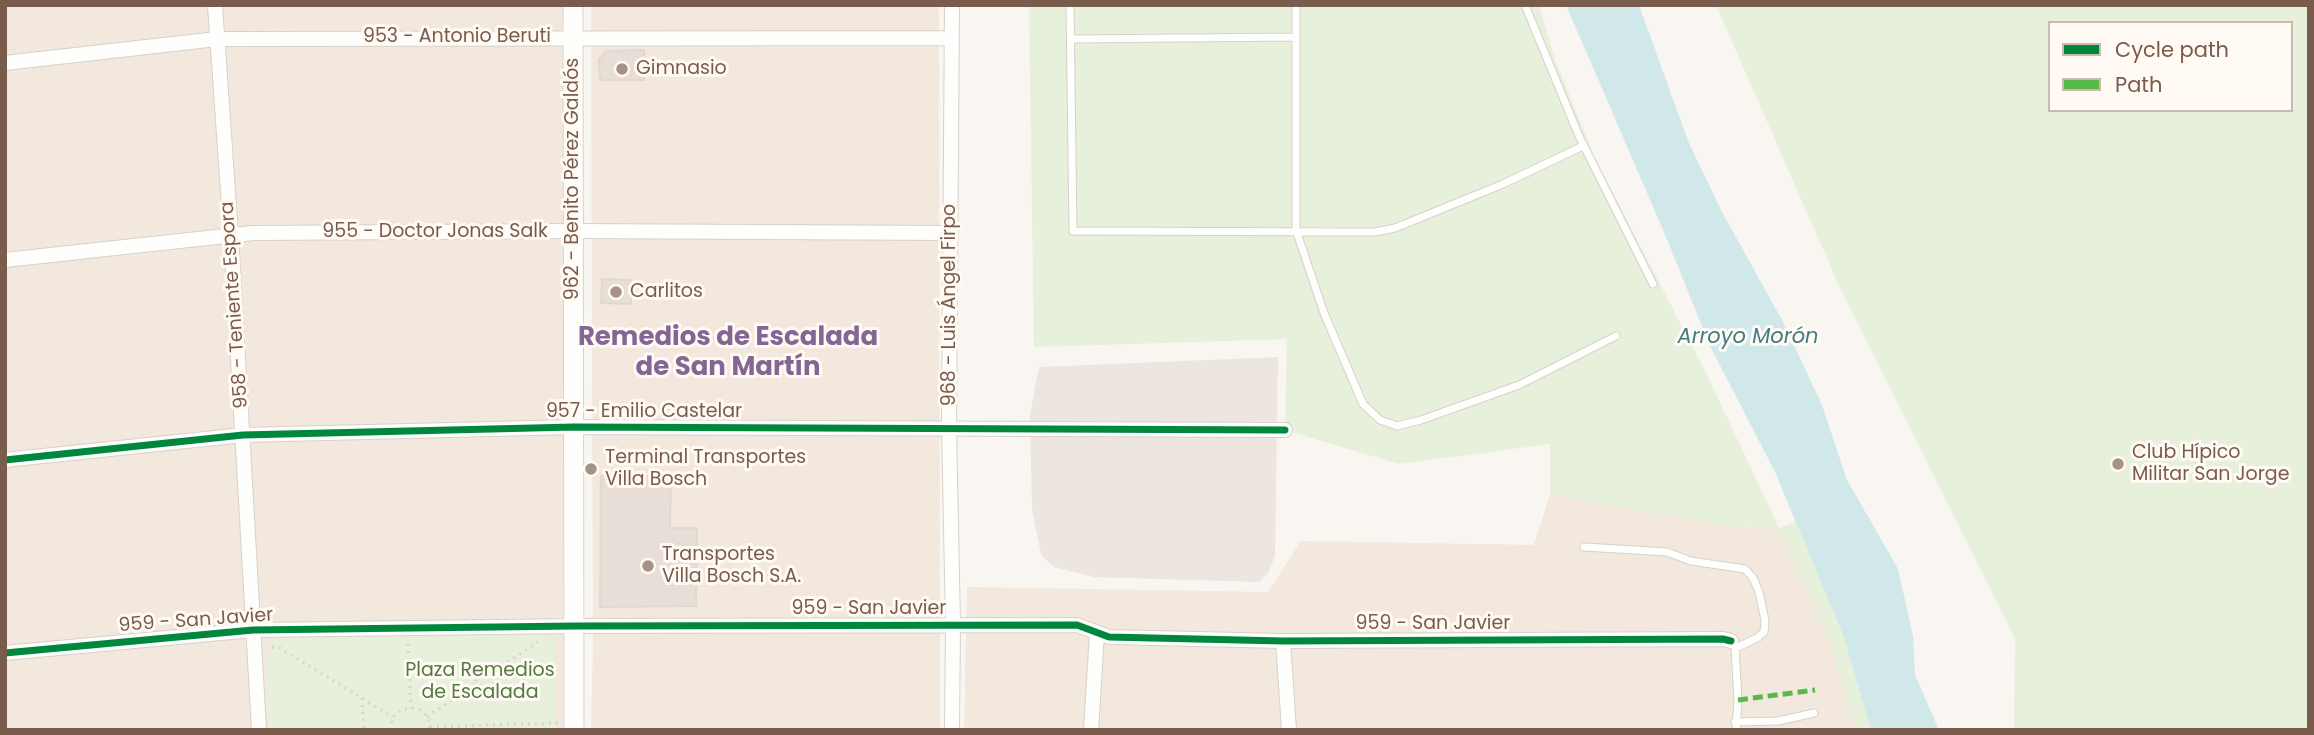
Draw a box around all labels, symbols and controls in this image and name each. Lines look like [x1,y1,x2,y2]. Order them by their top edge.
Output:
legend [2048,21,2293,112]
street label: 953 - Antonio Beruti [363,26,551,48]
text: Cycle path [2115,35,2229,64]
street label: 962 - Benito Pérez Galdós [562,58,584,300]
place label: Gimnasio [636,58,727,80]
marker: Gimnasio [614,61,630,77]
text: Path [2115,70,2162,99]
street label: 958 - Teniente Espora [216,201,254,409]
street label: 968 - Luis Ángel Firpo [939,204,961,406]
street label: 955 - Doctor Jonas Salk [322,221,548,243]
place label: Carlitos [630,281,703,303]
marker: Carlitos [608,284,624,300]
district label: Remedios de Escalada de San Martín [578,322,878,384]
water label: Arroyo Morón [1677,325,1819,351]
street label: 957 - Emilio Castelar [546,401,742,423]
place label: Club Hípico Militar San Jorge [2132,442,2289,486]
place label: Terminal Transportes Villa Bosch [605,447,806,491]
marker: Club Hípico Militar San Jorge [2110,456,2126,472]
marker: Terminal Transportes Villa Bosch [583,461,599,477]
place label: Transportes Villa Bosch S.A. [662,544,801,588]
marker: Transportes Villa Bosch S.A. [640,558,656,574]
street label: 959 - San Javier [792,598,946,620]
street label: 959 - San Javier [118,604,274,638]
street label: 959 - San Javier [1356,613,1510,635]
park label: Plaza Remedios de Escalada [405,660,555,704]

